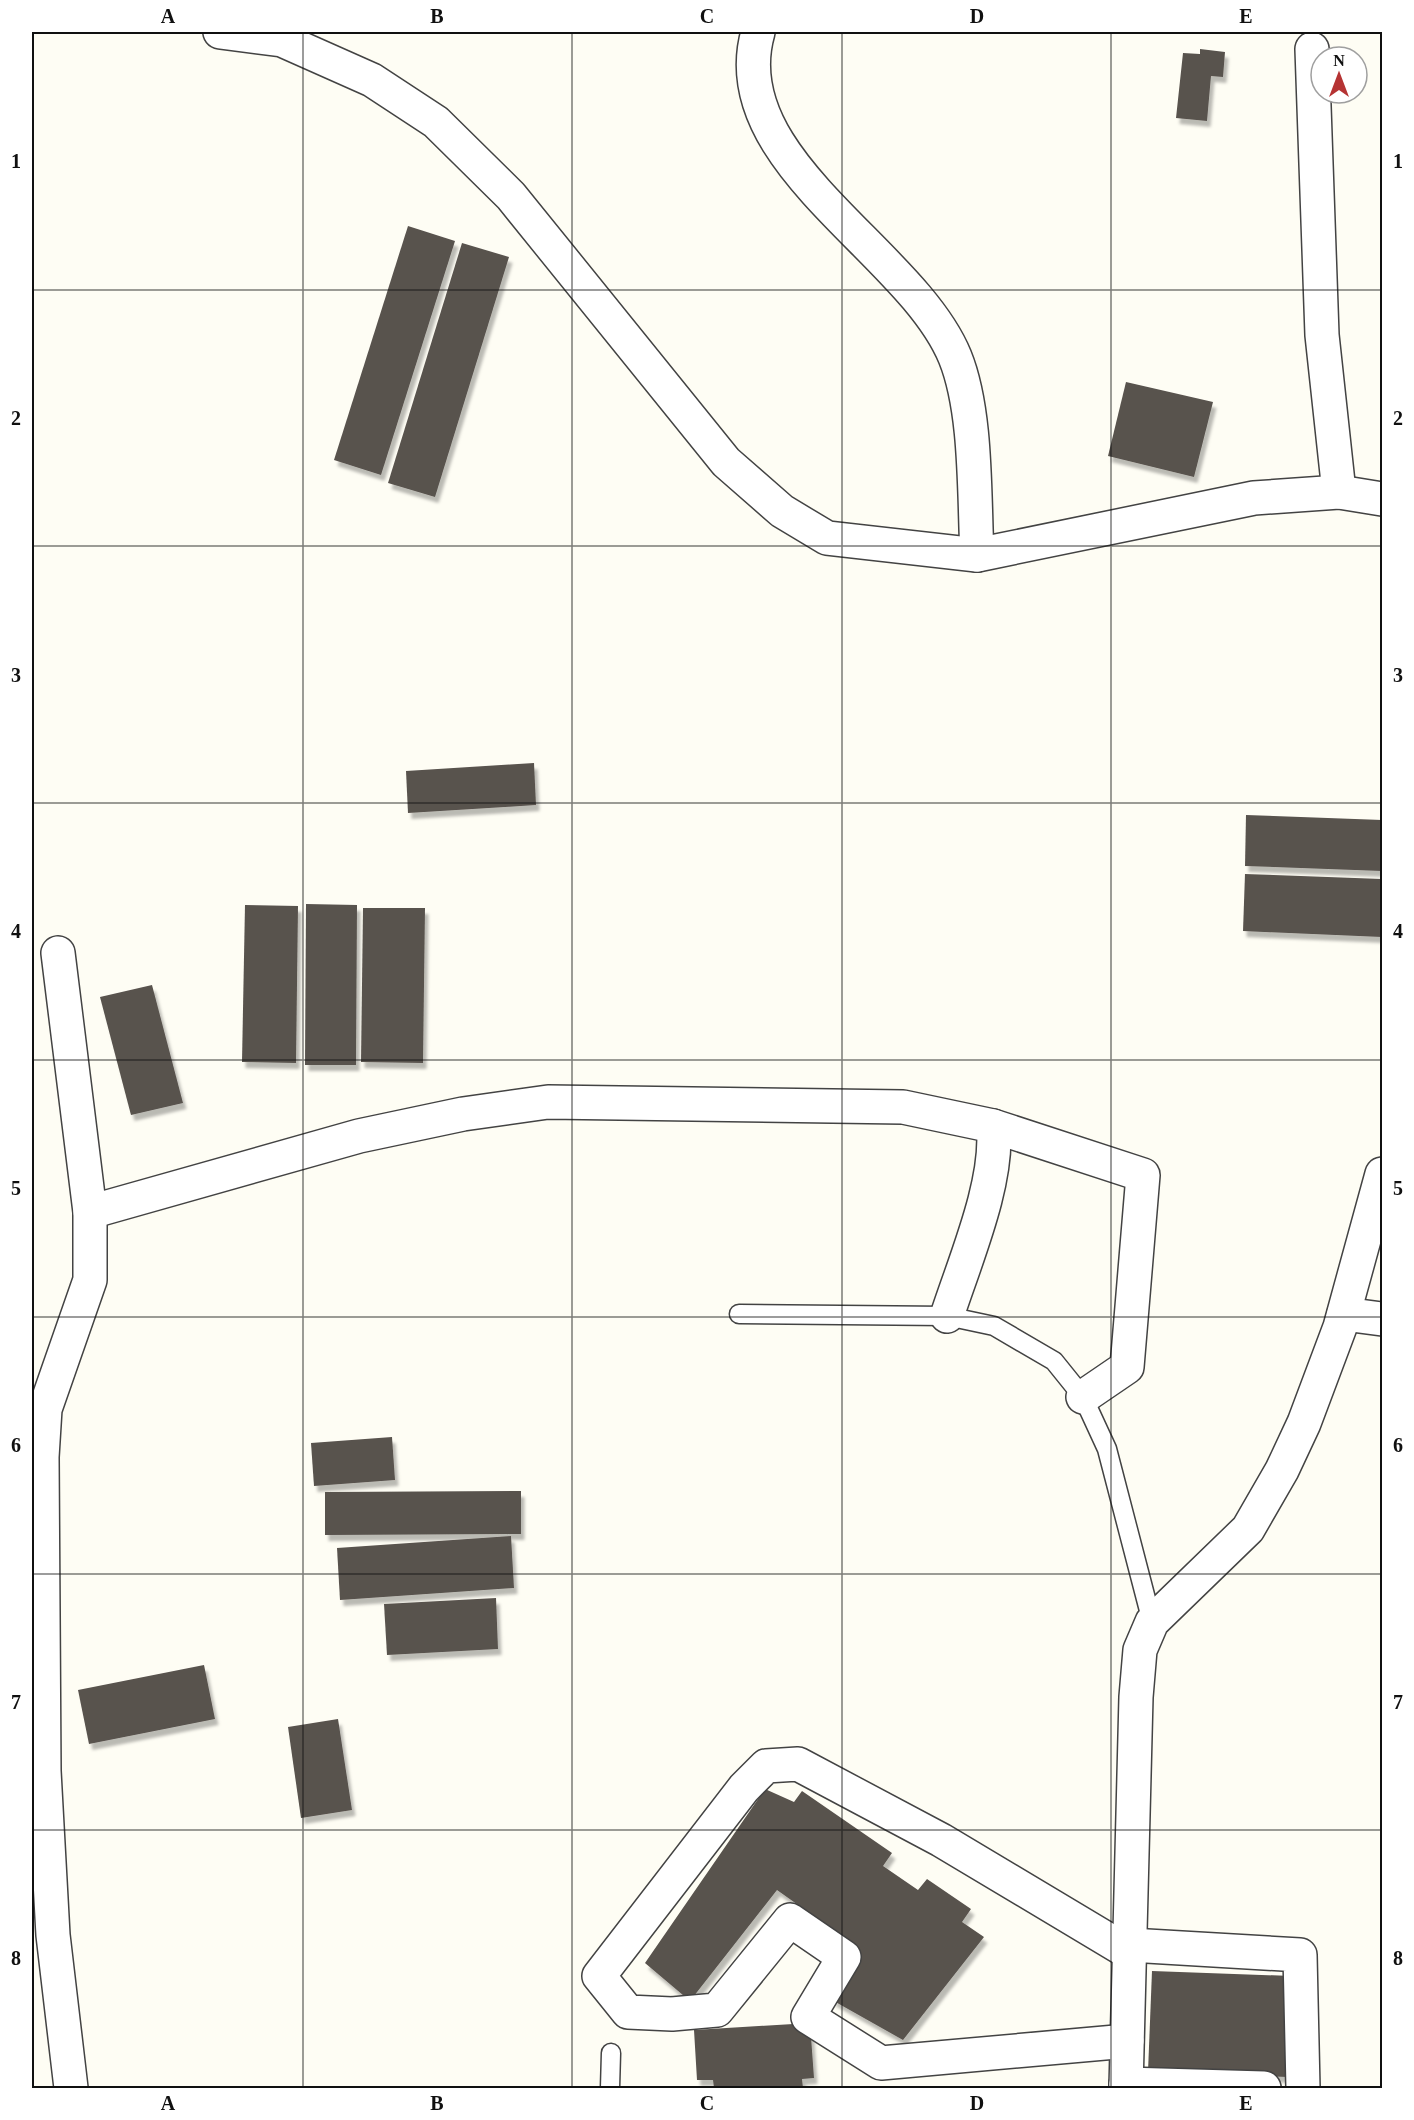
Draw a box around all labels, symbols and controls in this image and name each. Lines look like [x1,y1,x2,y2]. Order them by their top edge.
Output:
text: A [161,5,176,27]
text: B [430,5,444,27]
text: C [700,5,714,27]
text: D [970,5,984,27]
text: E [1239,5,1253,27]
north arrow [1309,45,1369,105]
text: N [1333,52,1345,69]
text: 1 [11,150,21,172]
text: 1 [1393,150,1403,172]
text: 2 [11,407,21,429]
text: 2 [1393,407,1403,429]
text: 3 [11,664,21,686]
text: 3 [1393,664,1403,686]
text: 4 [11,920,21,942]
text: 4 [1393,920,1403,942]
text: 5 [11,1177,21,1199]
text: 5 [1393,1177,1403,1199]
text: 6 [11,1434,21,1456]
text: 6 [1393,1434,1403,1456]
text: 7 [11,1691,21,1713]
text: 7 [1393,1691,1403,1713]
text: 8 [11,1947,21,1969]
text: 8 [1393,1947,1403,1969]
text: A [161,2092,176,2114]
text: B [430,2092,444,2114]
text: C [700,2092,714,2114]
text: D [970,2092,984,2114]
text: E [1239,2092,1253,2114]

